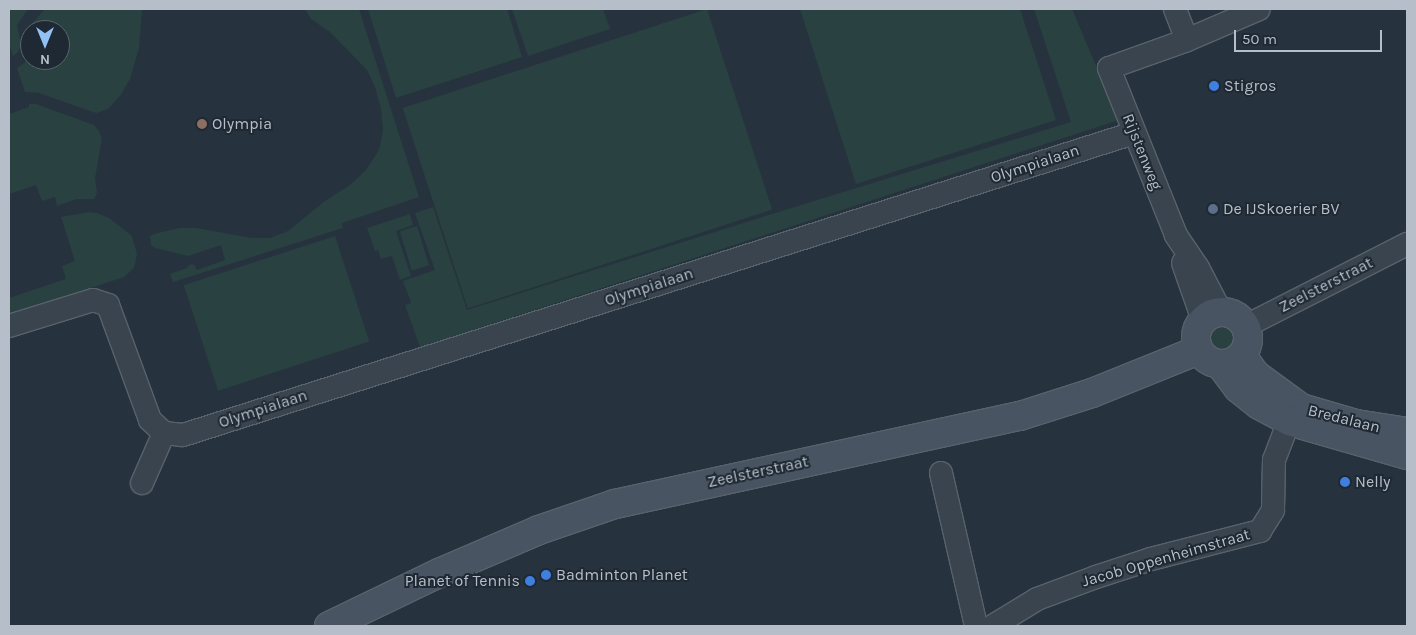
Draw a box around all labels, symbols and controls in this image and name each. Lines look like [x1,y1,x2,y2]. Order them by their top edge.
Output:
north arrow [20,20,70,70]
scale bar [1236,20,1384,52]
text: 50 m [1242,30,1277,48]
text: N [40,51,50,68]
place label: Stigros [1224,76,1276,96]
marker: Stigros [1208,80,1220,92]
street label: Rijstenweg [1118,111,1166,193]
place label: Olympia [212,114,272,134]
marker: Olympia [196,118,208,130]
street label: Olympialaan [988,141,1082,187]
place label: De IJSkoerier BV [1223,199,1339,219]
marker: De IJSkoerier BV [1207,203,1219,215]
street label: Zeelsterstraat [1276,253,1376,317]
street label: Olympialaan [602,264,696,310]
street label: Olympialaan [216,386,310,432]
street label: Bredalaan [1306,401,1382,437]
street label: Zeelsterstraat [706,452,810,492]
place label: Nelly [1355,472,1391,492]
marker: Nelly [1339,476,1351,488]
street label: Jacob Oppenheimstraat [1080,525,1252,591]
place label: Badminton Planet [556,565,688,585]
marker: Badminton Planet [540,569,552,581]
place label: Planet of Tennis [405,571,520,591]
marker: Planet of Tennis [524,575,536,587]

